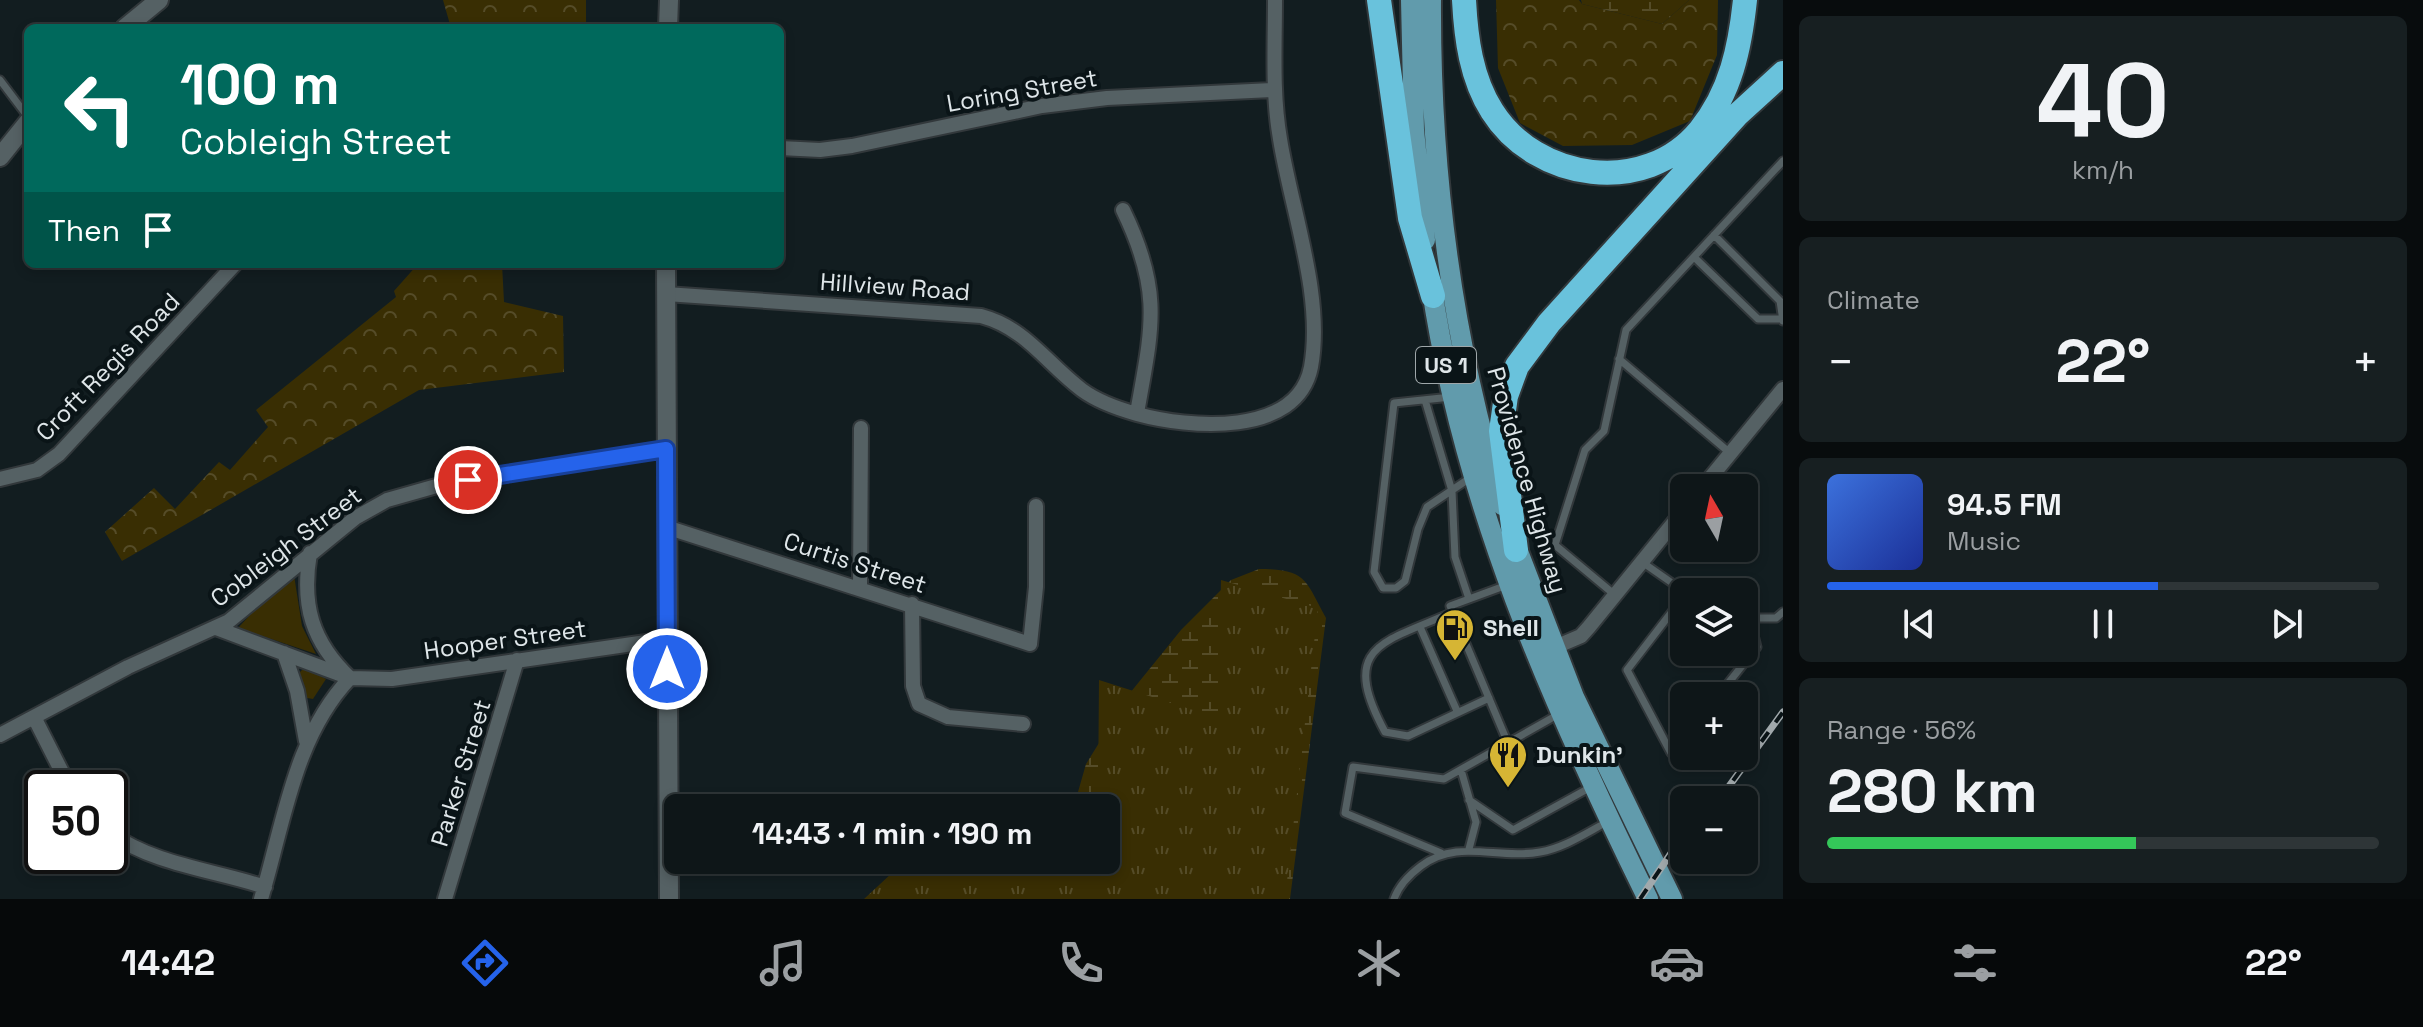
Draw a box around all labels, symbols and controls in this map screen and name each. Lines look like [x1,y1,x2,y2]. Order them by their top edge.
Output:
text: 40 [2036,35,2170,167]
text: 100 m [180,49,340,120]
icon: left [48,56,152,160]
street label: Loring Street [944,62,1100,119]
text: Cobleigh Street [180,119,452,165]
text: km/h [2072,153,2134,187]
icon: arrive [136,208,180,252]
text: Then [48,211,120,250]
street label: Hillview Road [819,266,971,307]
text: Climate [1827,283,1920,317]
street label: Croft Regis Road [29,286,186,447]
text: 22° [2056,323,2150,400]
text: − [1827,334,1854,390]
text: + [2352,334,2379,390]
road number: US 1 [1416,347,1476,383]
street label: Providence Highway [1480,363,1575,597]
pin [434,446,502,514]
icon: arrive [446,458,490,502]
north arrow [1670,474,1758,562]
map controls [1670,474,1758,874]
street label: Cobleigh Street [204,480,367,614]
text: 94.5 FM [1947,485,2062,524]
text: Music [1947,524,2021,558]
street label: Curtis Street [780,525,930,600]
button: layers [1670,578,1758,666]
icon: previous [1897,602,1941,646]
icon: pause [2081,602,2125,646]
icon: next [2265,602,2309,646]
fuel station icon: Shell [1434,607,1476,662]
place label: Shell [1483,612,1539,643]
street label: Hooper Street [422,613,588,666]
position arrow [625,627,709,711]
button: + [1670,682,1758,770]
street label: Parker Street [423,696,498,850]
text: Range · 56% [1827,713,1976,747]
restaurant icon: Dunkin' [1487,734,1529,789]
place label: Dunkin' [1536,739,1623,770]
text: 280 km [1827,753,2038,830]
speed limit sign: 50 [24,770,128,874]
button: − [1670,786,1758,874]
text: 14:43 · 1 min · 190 m [752,814,1032,853]
icon: directions [457,935,513,991]
icon: music [755,935,811,991]
icon: phone [1053,935,1109,991]
icon: climate [1351,935,1407,991]
icon: car [1649,935,1705,991]
icon: filters [1947,935,2003,991]
text: 14:42 [121,940,215,986]
text: 22° [2245,940,2302,986]

